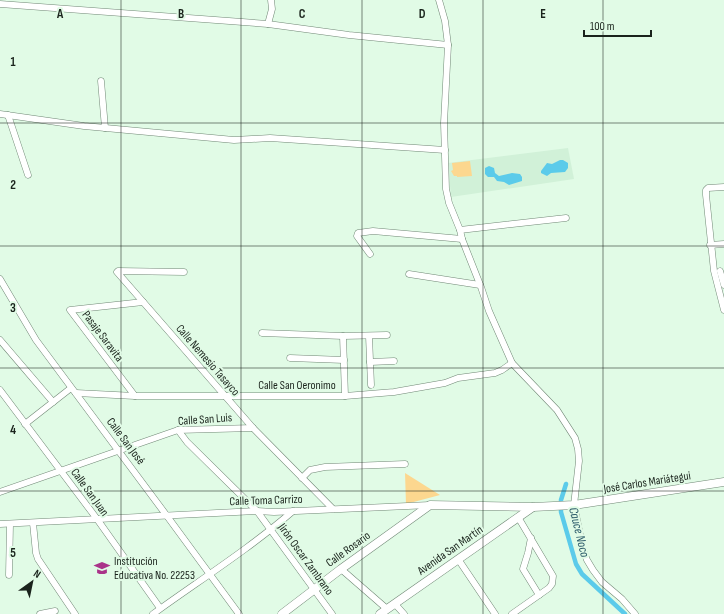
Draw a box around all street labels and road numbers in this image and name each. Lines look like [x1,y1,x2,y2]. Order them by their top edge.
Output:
street label: Pasaje Saravita [79,308,127,365]
street label: Calle Nemesio Tasayco [172,321,243,399]
street label: Calle San Oeronimo [258,378,336,393]
street label: Calle San Luis [177,410,233,429]
street label: Calle San José [103,415,148,468]
street label: Calle San Juan [67,465,112,519]
street label: José Carlos Mariátegui [601,468,692,497]
street label: Calle Toma Carrizo [229,492,303,509]
street label: Jirón Oscar Zambrano [274,520,337,598]
street label: Avenida San Martín [414,522,486,579]
street label: Calle Rosario [323,528,373,571]

